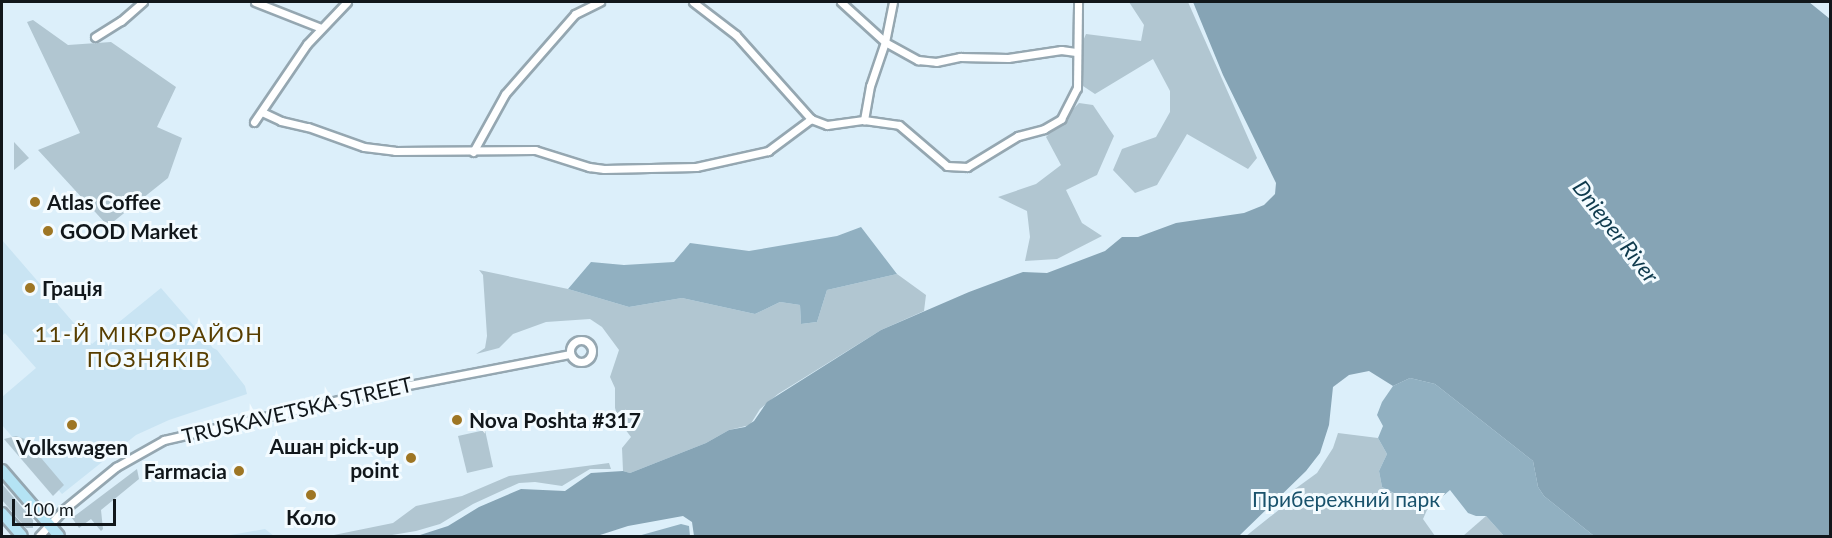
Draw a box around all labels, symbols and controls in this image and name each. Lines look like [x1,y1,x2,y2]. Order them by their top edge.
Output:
water label: Dnieper River [1568,174,1664,288]
place label: Atlas Coffee [47,189,161,215]
marker: Atlas Coffee [28,195,42,209]
place label: GOOD Market [60,218,198,244]
marker: GOOD Market [41,224,55,238]
place label: Грація [42,275,103,301]
marker: Грація [23,281,37,295]
district label: 11-Й МІКРОРАЙОН ПОЗНЯКІВ [35,320,263,372]
street label: TRUSKAVETSKA STREET [179,371,415,449]
place label: Nova Poshta #317 [469,407,641,433]
marker: Nova Poshta #317 [450,413,464,427]
marker: Volkswagen [65,418,79,432]
place label: Ашан pick-up point [270,433,399,483]
place label: Volkswagen [16,434,128,460]
marker: Ашан pick-up point [404,451,418,465]
place label: Farmacia [144,458,227,484]
marker: Farmacia [232,464,246,478]
park label: Прибережний парк [1252,486,1440,512]
scale bar [15,487,118,525]
marker: Коло [304,488,318,502]
text: 100 m [23,498,74,520]
place label: Коло [286,504,336,530]

